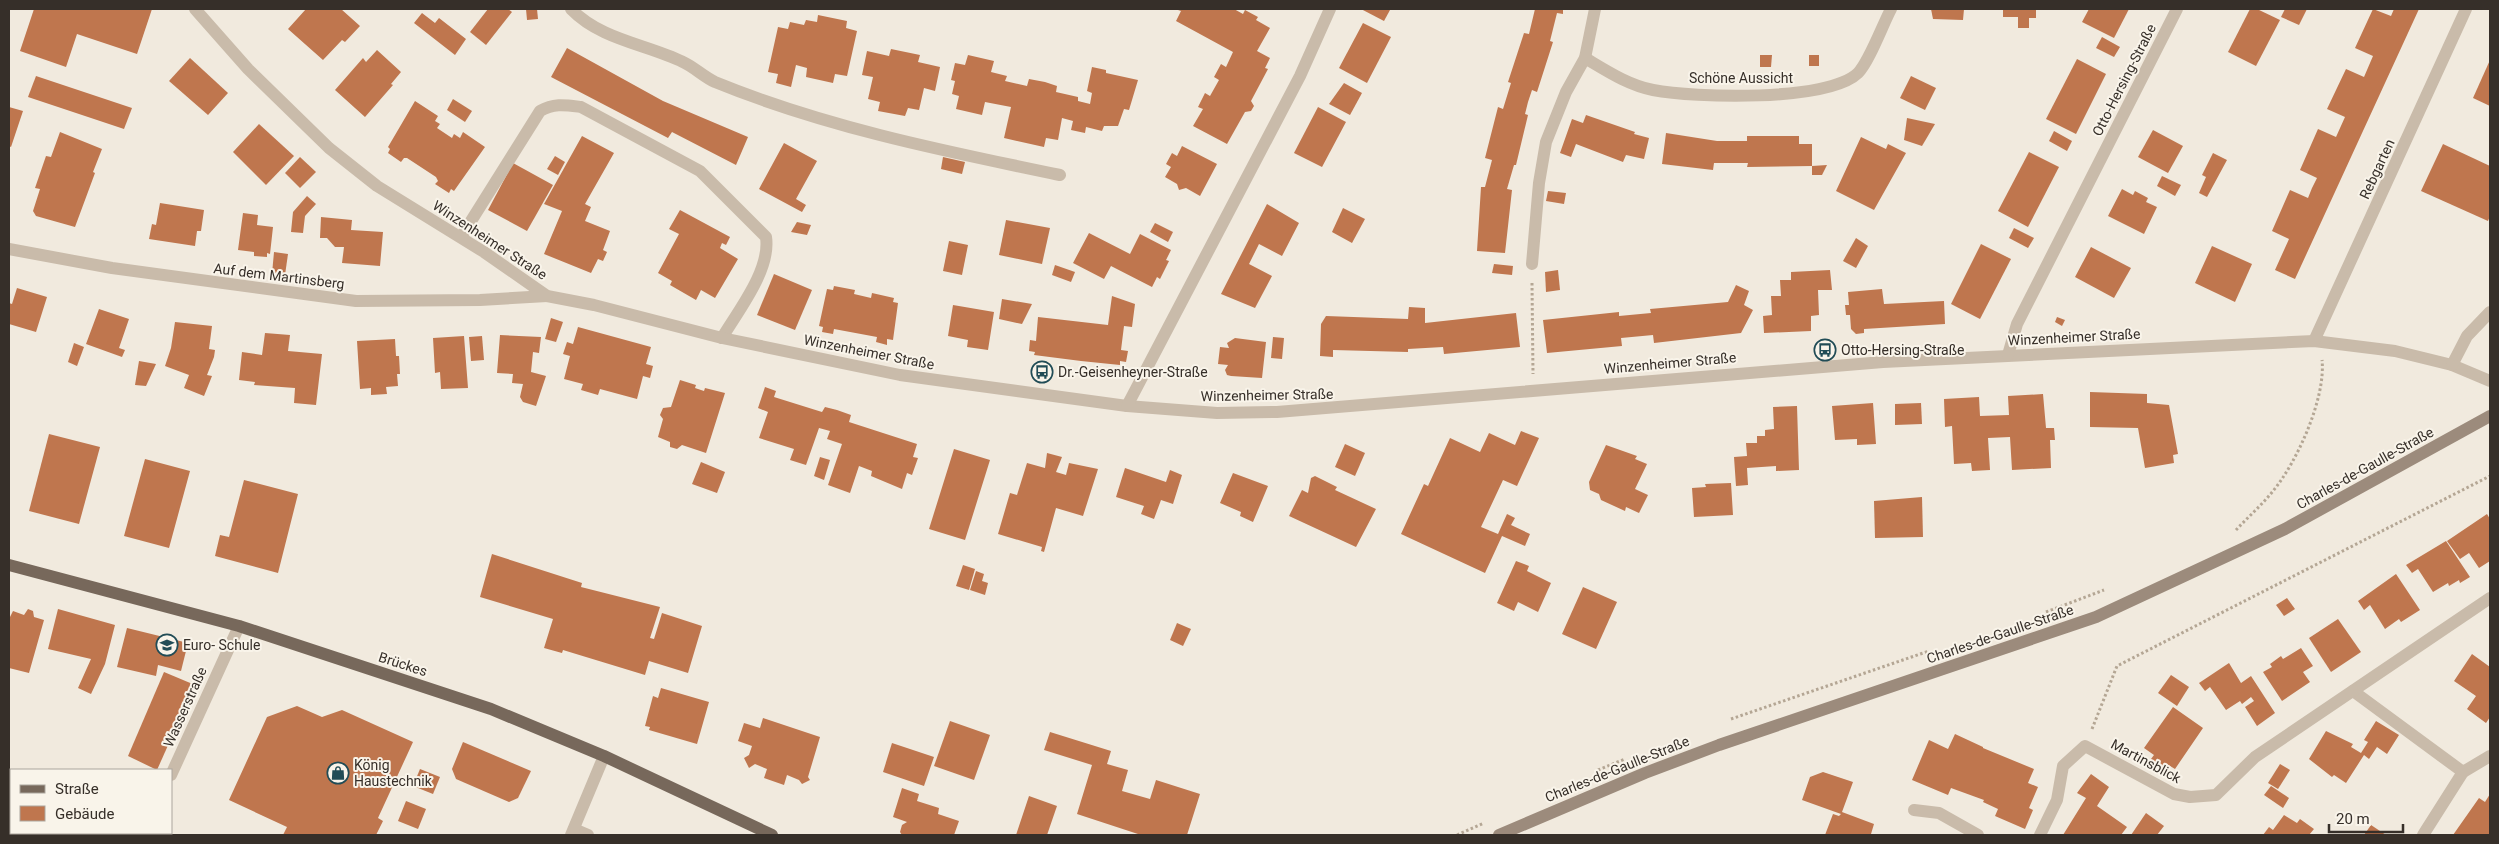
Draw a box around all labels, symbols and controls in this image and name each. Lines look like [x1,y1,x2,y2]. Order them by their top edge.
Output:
street label: Otto-Hersing-Straße [2089,21,2159,139]
street label: Schöne Aussicht [1689,70,1794,86]
street label: Rebgarten [2356,137,2398,201]
street label: Winzenheimer Straße [430,197,550,283]
street label: Auf dem Martinsberg [213,260,345,292]
street label: Winzenheimer Straße [2007,326,2141,348]
street label: Winzenheimer Straße [802,331,936,373]
bus stop icon: Otto-Hersing-Straße [1813,338,1837,362]
place label: Otto-Hersing-Straße [1841,342,1964,358]
street label: Winzenheimer Straße [1603,349,1737,377]
bus stop icon: Dr.-Geisenheyner-Straße [1030,360,1054,384]
place label: Dr.-Geisenheyner-Straße [1058,364,1208,380]
street label: Winzenheimer Straße [1201,386,1333,404]
street label: Charles-de-Gaulle-Straße [2294,424,2436,512]
street label: Charles-de-Gaulle-Straße [1925,601,2075,667]
school or university icon: Euro- Schule [155,633,179,657]
place label: Euro- Schule [183,637,260,653]
street label: Brückes [377,649,429,679]
street label: Wasserstraße [160,664,210,750]
street label: Charles-de-Gaulle-Straße [1543,733,1691,805]
street label: Martinsblick [2108,736,2185,787]
place label: König Haustechnik [354,757,433,789]
shop icon: König Haustechnik [326,761,350,785]
legend [10,769,172,834]
text: Straße [55,780,99,798]
scale bar [2329,802,2403,834]
text: Gebäude [55,805,114,823]
text: 20 m [2336,810,2370,828]

